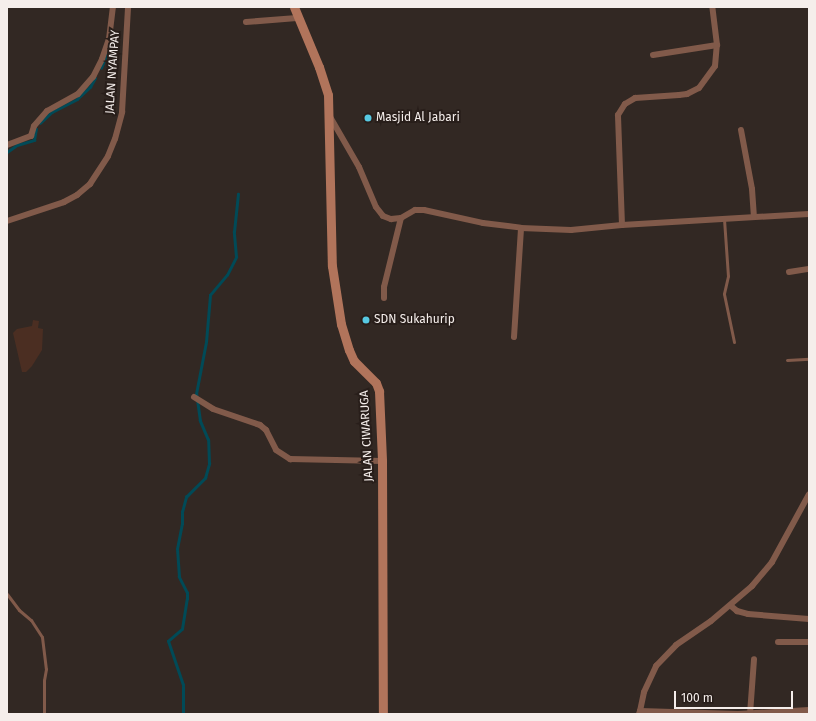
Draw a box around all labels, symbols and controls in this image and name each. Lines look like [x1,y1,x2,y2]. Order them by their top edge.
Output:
street label: JALAN NYAMPAY [103,29,123,115]
place label: Masjid Al Jabari [376,111,460,125]
marker: Masjid Al Jabari [363,113,373,123]
place label: SDN Sukahurip [374,313,455,327]
marker: SDN Sukahurip [361,315,371,325]
street label: JALAN CIWARUGA [357,390,377,482]
scale bar [676,683,795,709]
text: 100 m [681,691,713,705]

